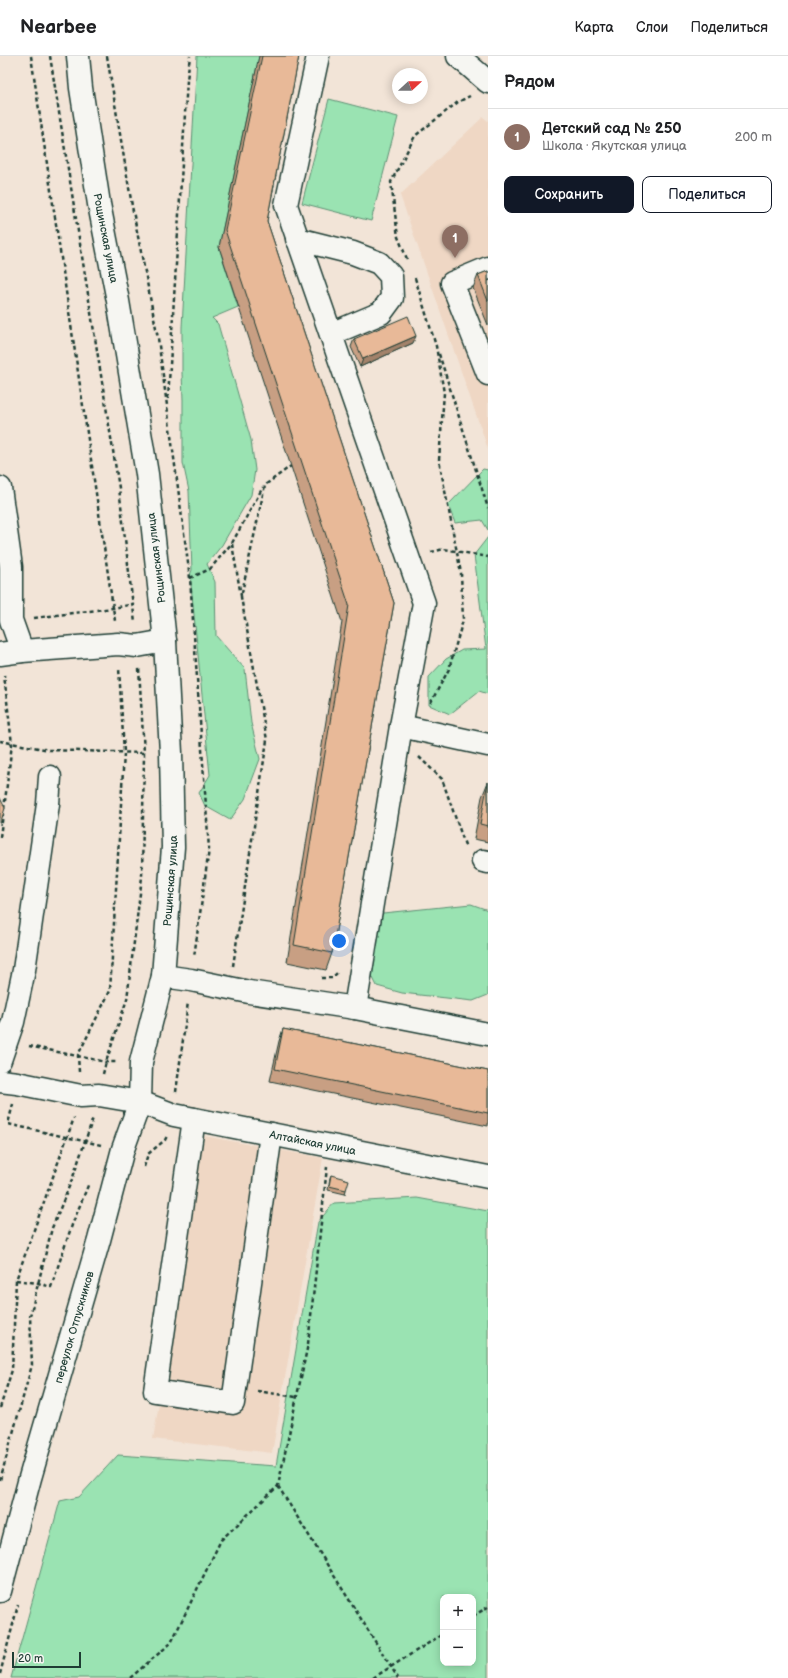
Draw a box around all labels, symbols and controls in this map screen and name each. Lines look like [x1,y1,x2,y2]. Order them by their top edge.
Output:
text: Nearbee [20,16,97,39]
text: Карта [574,19,614,36]
text: Слои [636,19,668,36]
text: Поделиться [690,19,768,36]
north arrow [392,68,428,104]
text: Рядом [504,72,555,92]
text: Детский сад № 250 [542,119,682,138]
text: 1 [514,129,520,145]
text: 200 m [735,129,772,145]
text: Школа · Якутская улица [542,138,687,154]
button: Сохранить [504,176,634,213]
button: Поделиться [642,176,772,213]
street label: Рощинская улица [90,192,121,285]
pin: 1 [442,225,468,258]
street label: Рощинская улица [144,511,169,604]
street label: Рощинская улица [161,835,180,927]
your location [329,931,349,951]
street label: Алтайская улица [267,1128,358,1158]
street label: переулок Отпускников [52,1269,97,1385]
map controls [440,1594,476,1666]
button: + [440,1594,476,1630]
button: − [440,1630,476,1666]
scale bar [12,1650,81,1669]
text: 20 m [18,1652,43,1665]

